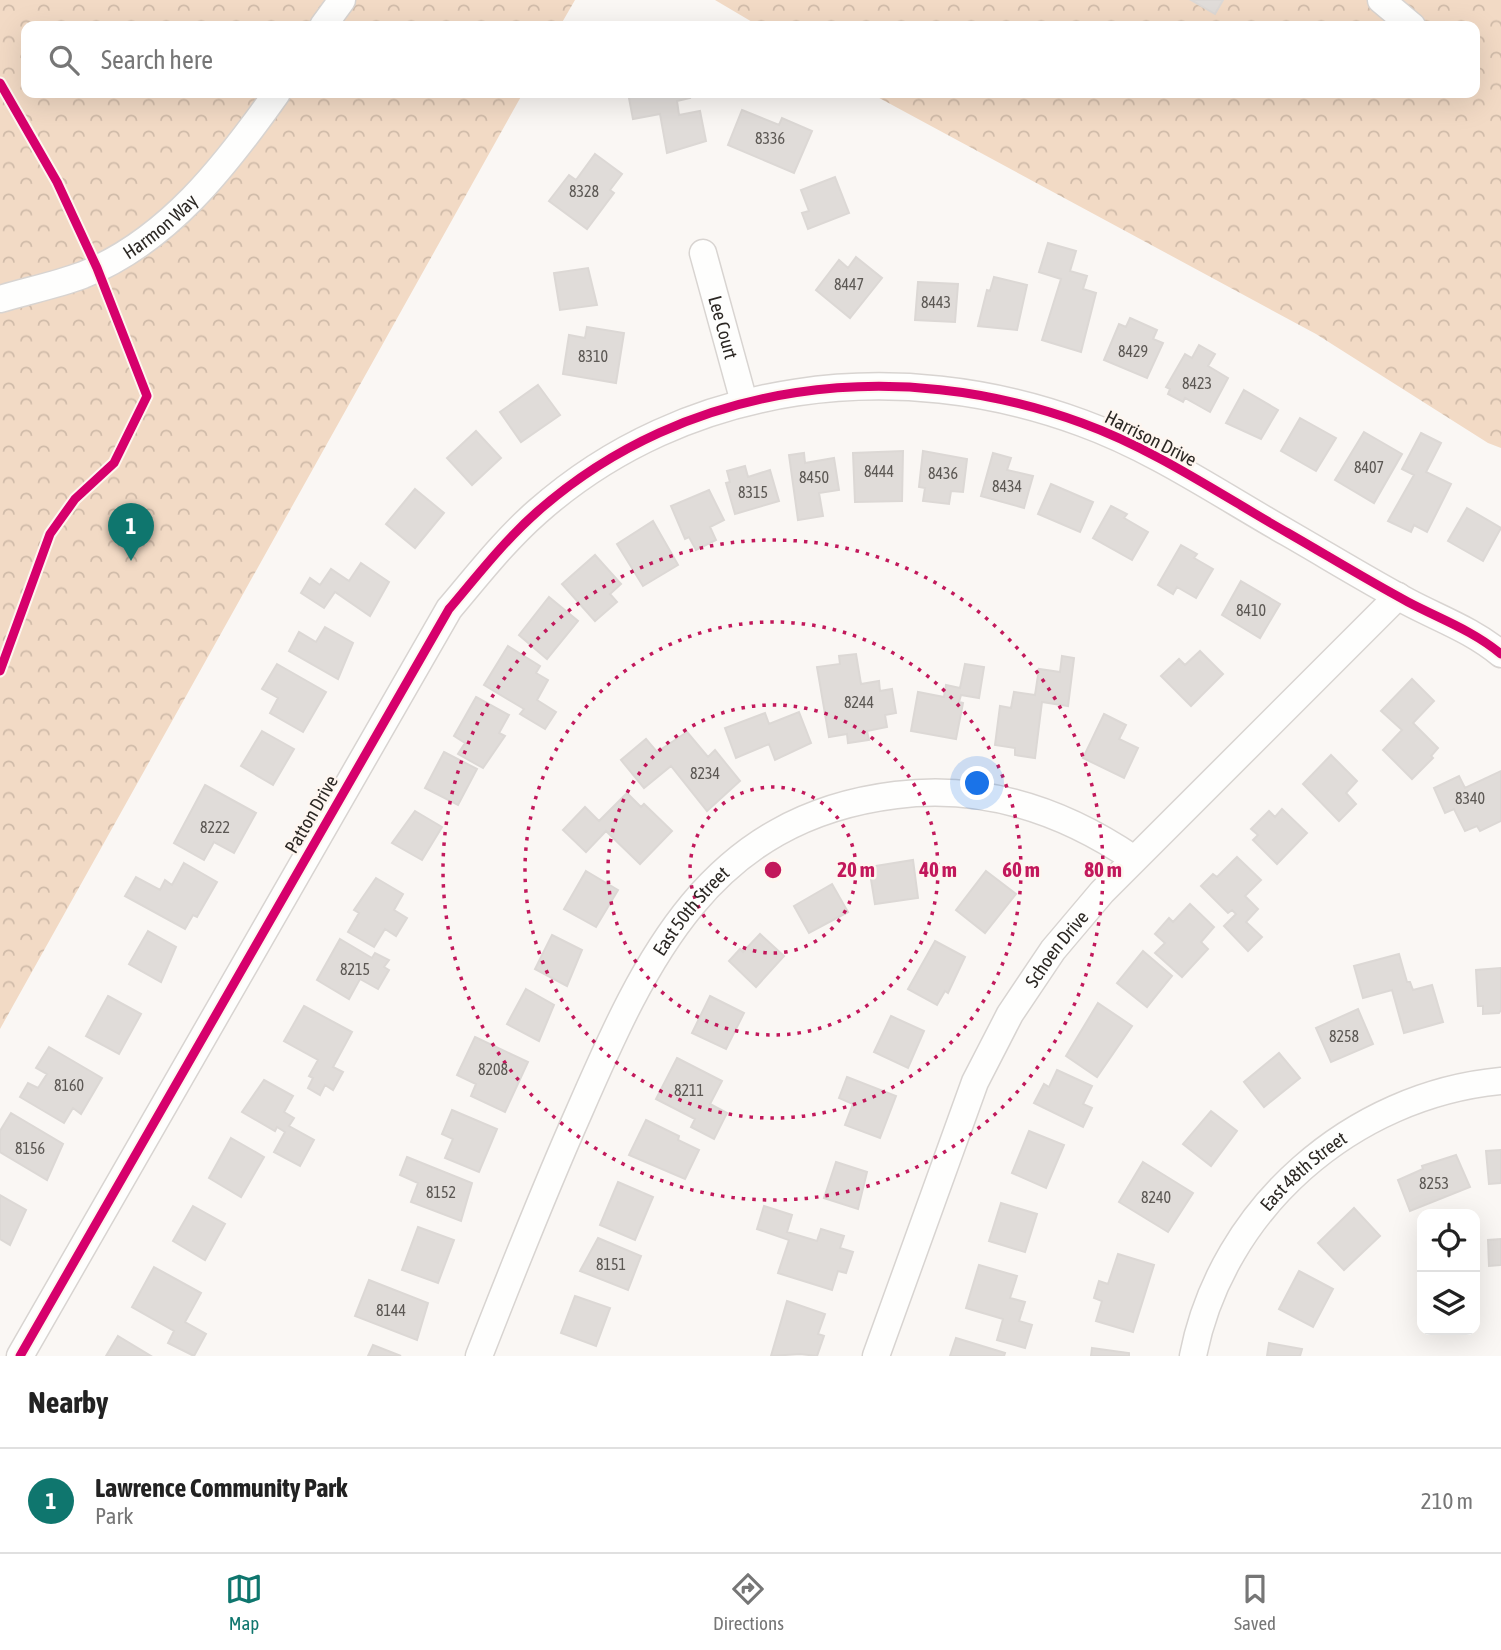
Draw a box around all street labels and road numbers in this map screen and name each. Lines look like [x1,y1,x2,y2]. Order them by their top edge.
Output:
street label: Harmon Way [119,189,202,263]
street label: Lee Court [704,293,743,361]
street label: Harrison Drive [1102,406,1200,470]
street label: Patton Drive [280,771,342,857]
street label: East 50th Street [648,861,733,959]
street label: Schoen Drive [1020,906,1093,991]
street label: East 48th Street [1255,1127,1351,1215]

